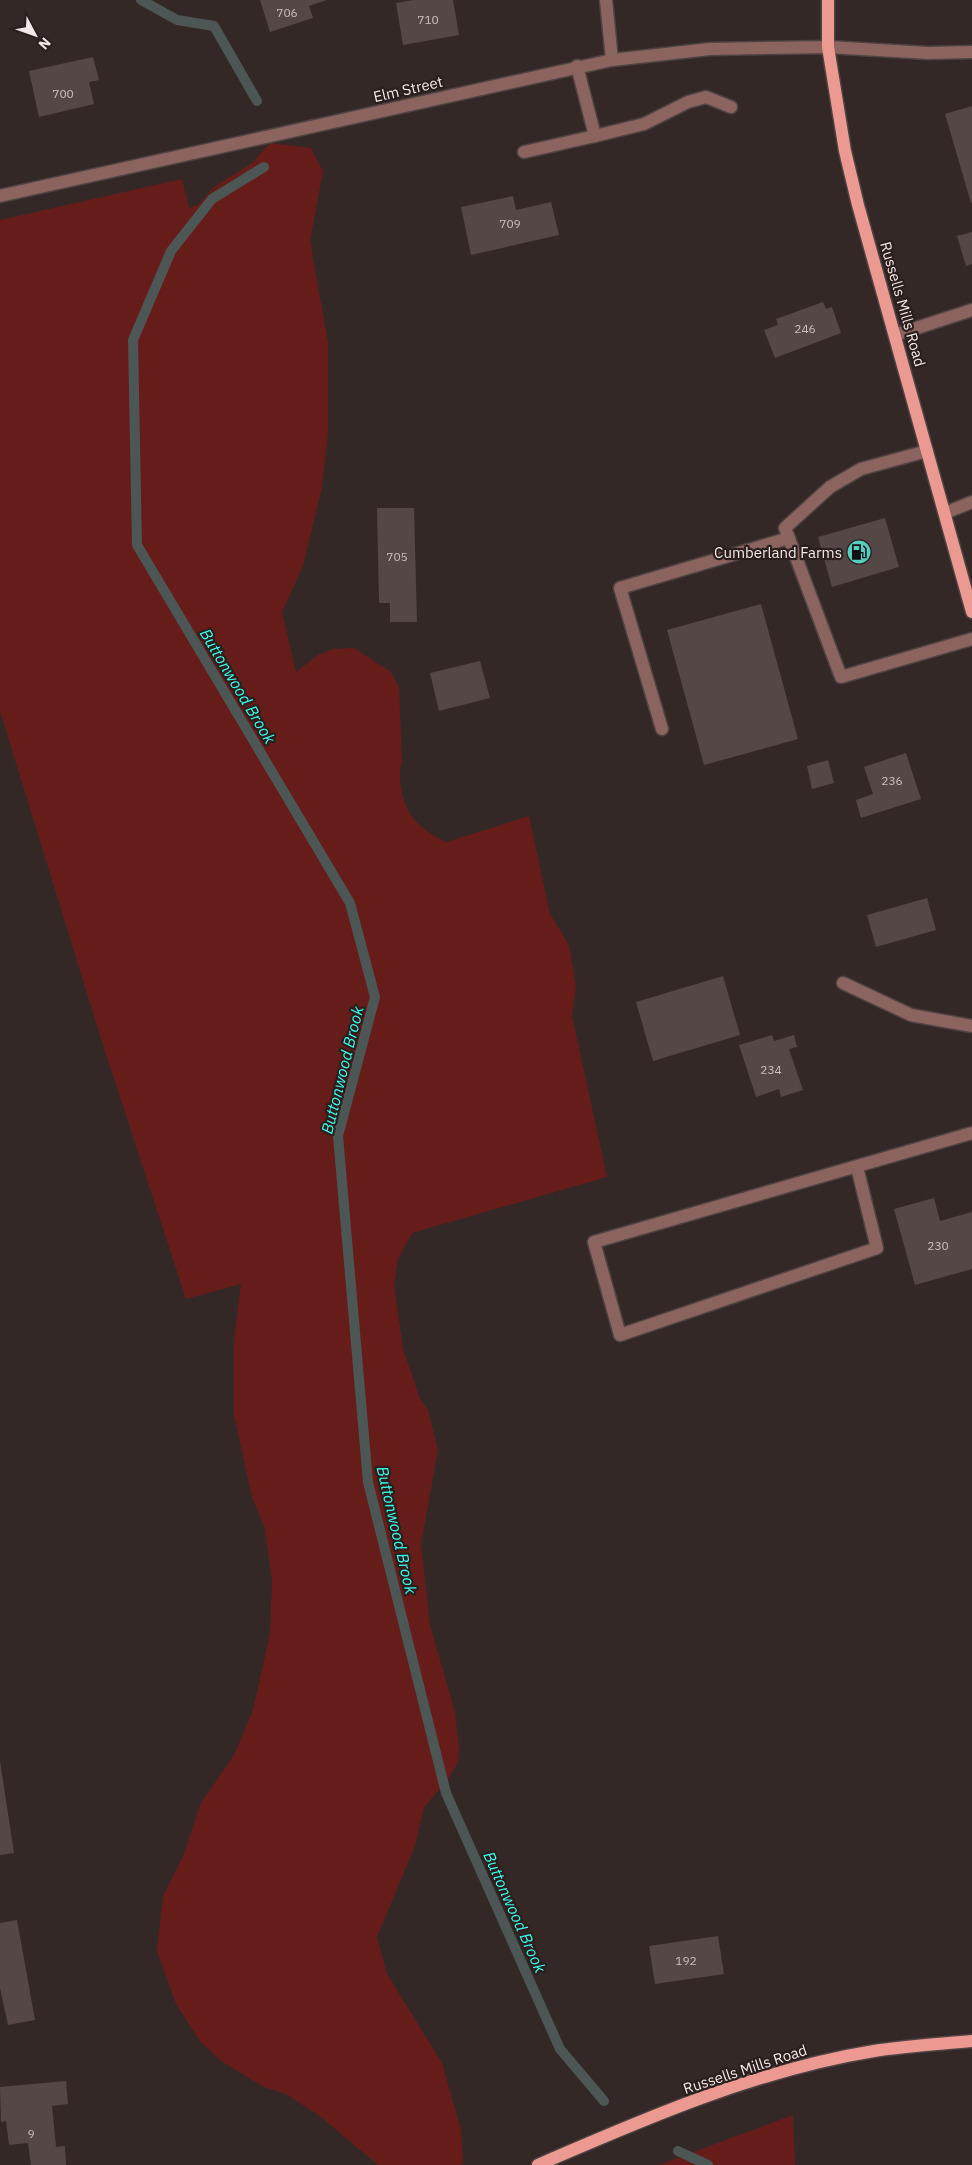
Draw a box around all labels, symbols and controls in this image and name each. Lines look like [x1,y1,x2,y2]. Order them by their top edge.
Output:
house number: 706 [276,5,298,20]
north arrow [10,10,60,60]
house number: 710 [417,12,439,27]
text: N [35,34,55,53]
street label: Elm Street [371,72,445,106]
house number: 700 [52,86,74,101]
house number: 709 [499,216,521,231]
street label: Russells Mills Road [876,239,930,369]
house number: 246 [794,321,816,336]
fuel station icon: Cumberland Farms [846,539,872,565]
place label: Cumberland Farms [714,543,842,562]
house number: 705 [386,549,408,564]
water label: Buttonwood Brook [196,625,281,748]
house number: 236 [881,773,903,788]
water label: Buttonwood Brook [316,1003,368,1136]
house number: 234 [760,1062,782,1077]
house number: 230 [927,1238,949,1253]
water label: Buttonwood Brook [373,1464,422,1597]
water label: Buttonwood Brook [479,1848,551,1976]
house number: 192 [675,1953,697,1968]
street label: Russells Mills Road [681,2040,809,2098]
house number: 9 [27,2126,35,2141]

